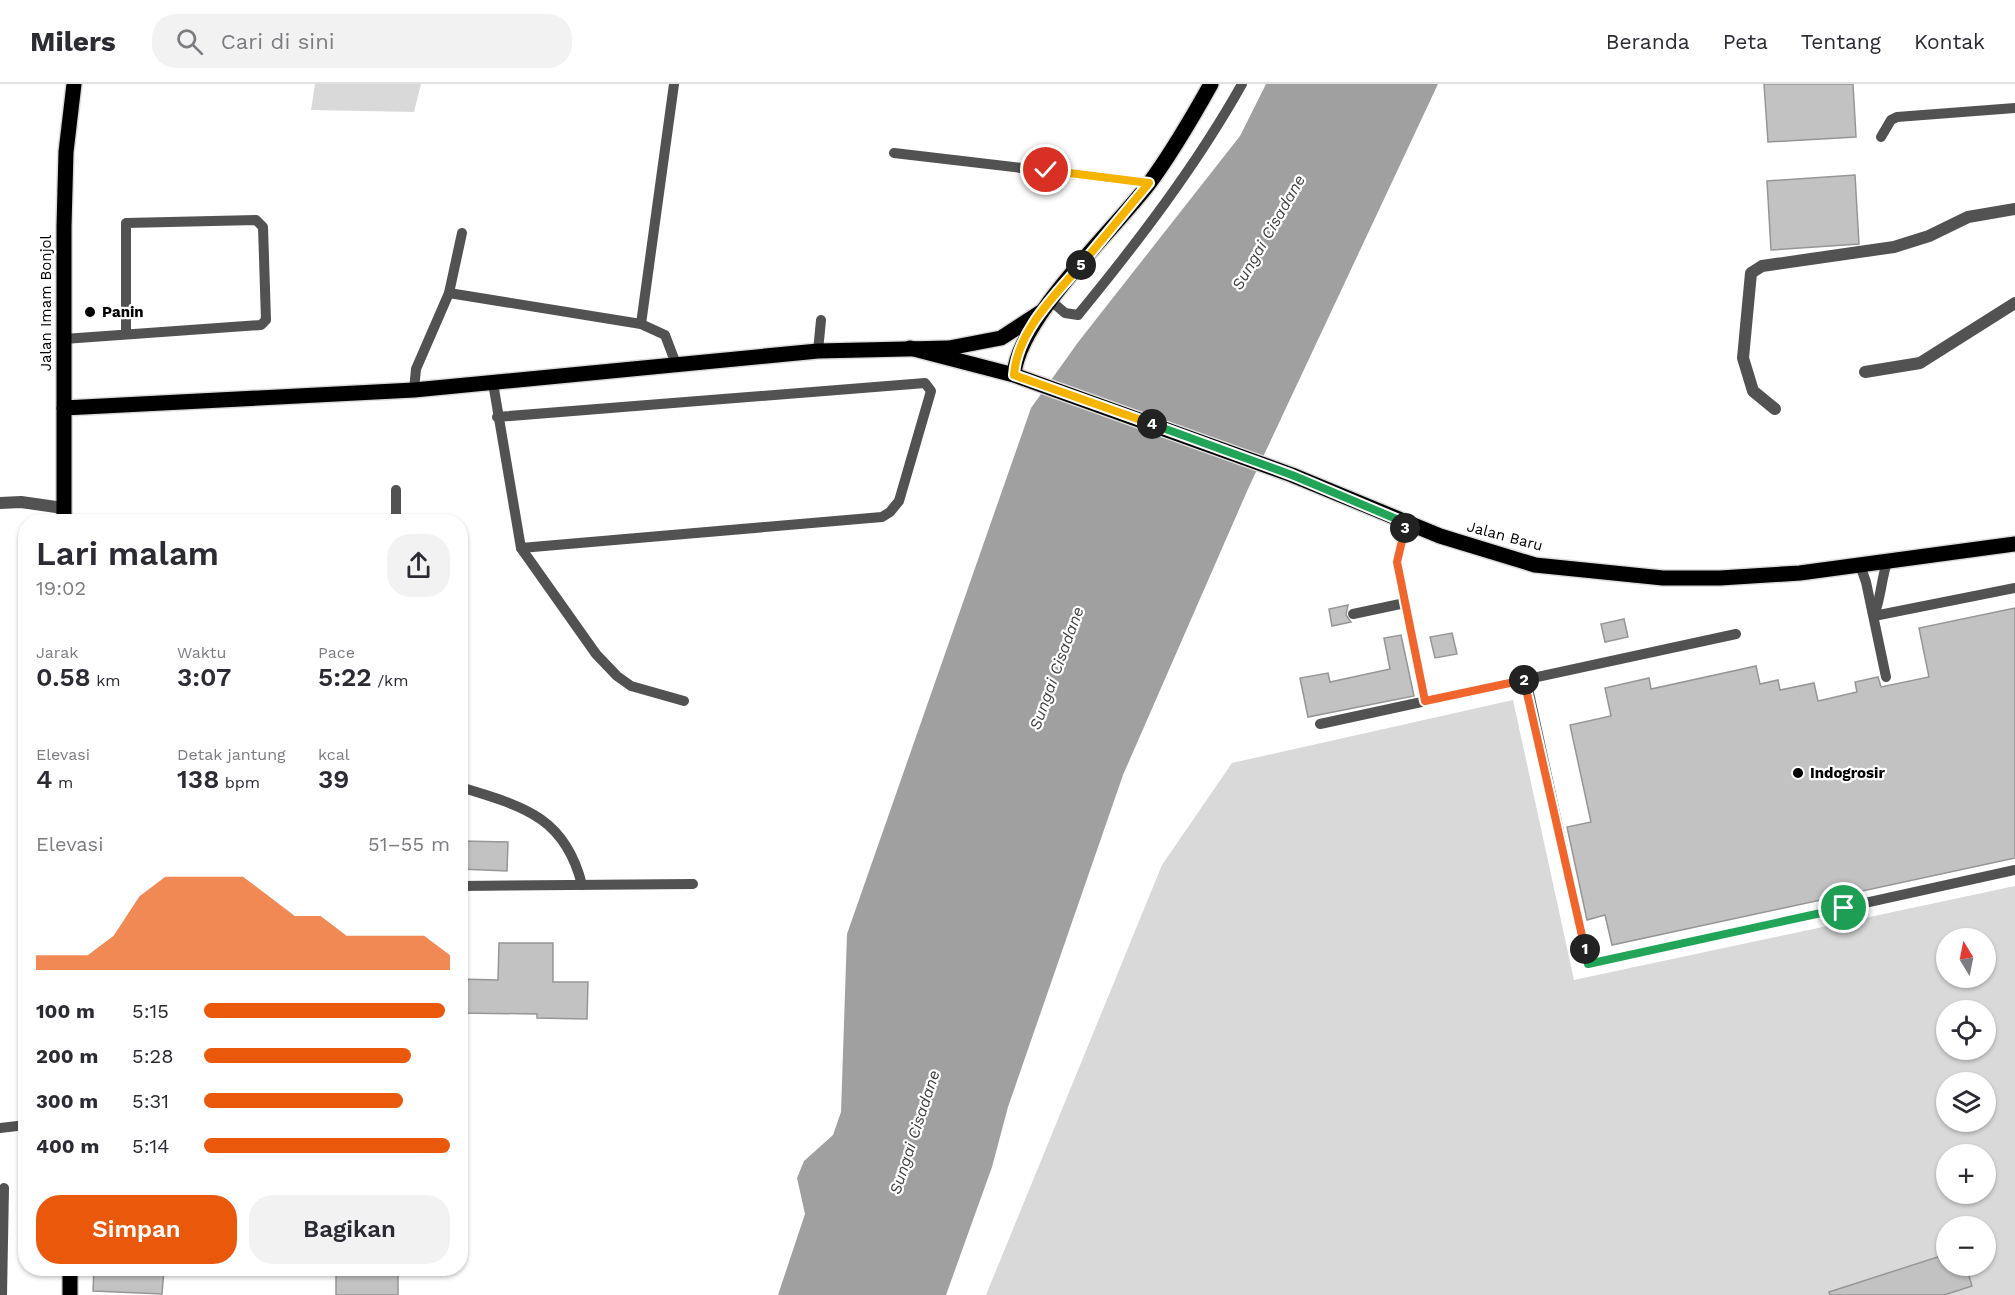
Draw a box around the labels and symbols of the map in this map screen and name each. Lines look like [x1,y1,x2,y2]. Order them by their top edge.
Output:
pin [1020,144,1071,195]
water label: Sungai Cisadane [1228,171,1309,293]
street label: Jalan Imam Bonjol [37,234,55,371]
pin: 5 [1066,250,1096,280]
place label: Panin [102,303,144,321]
marker: Panin [83,305,97,319]
pin: 4 [1137,409,1167,439]
pin: 3 [1390,513,1420,543]
street label: Jalan Baru [1465,517,1545,555]
water label: Sungai Cisadane [1025,604,1088,732]
pin: 2 [1509,665,1539,695]
place label: Indogrosir [1810,764,1885,782]
marker: Indogrosir [1791,766,1805,780]
pin [1818,882,1869,933]
north arrow [1936,928,1996,988]
pin: 1 [1570,934,1600,964]
water label: Sungai Cisadane [885,1068,944,1197]

